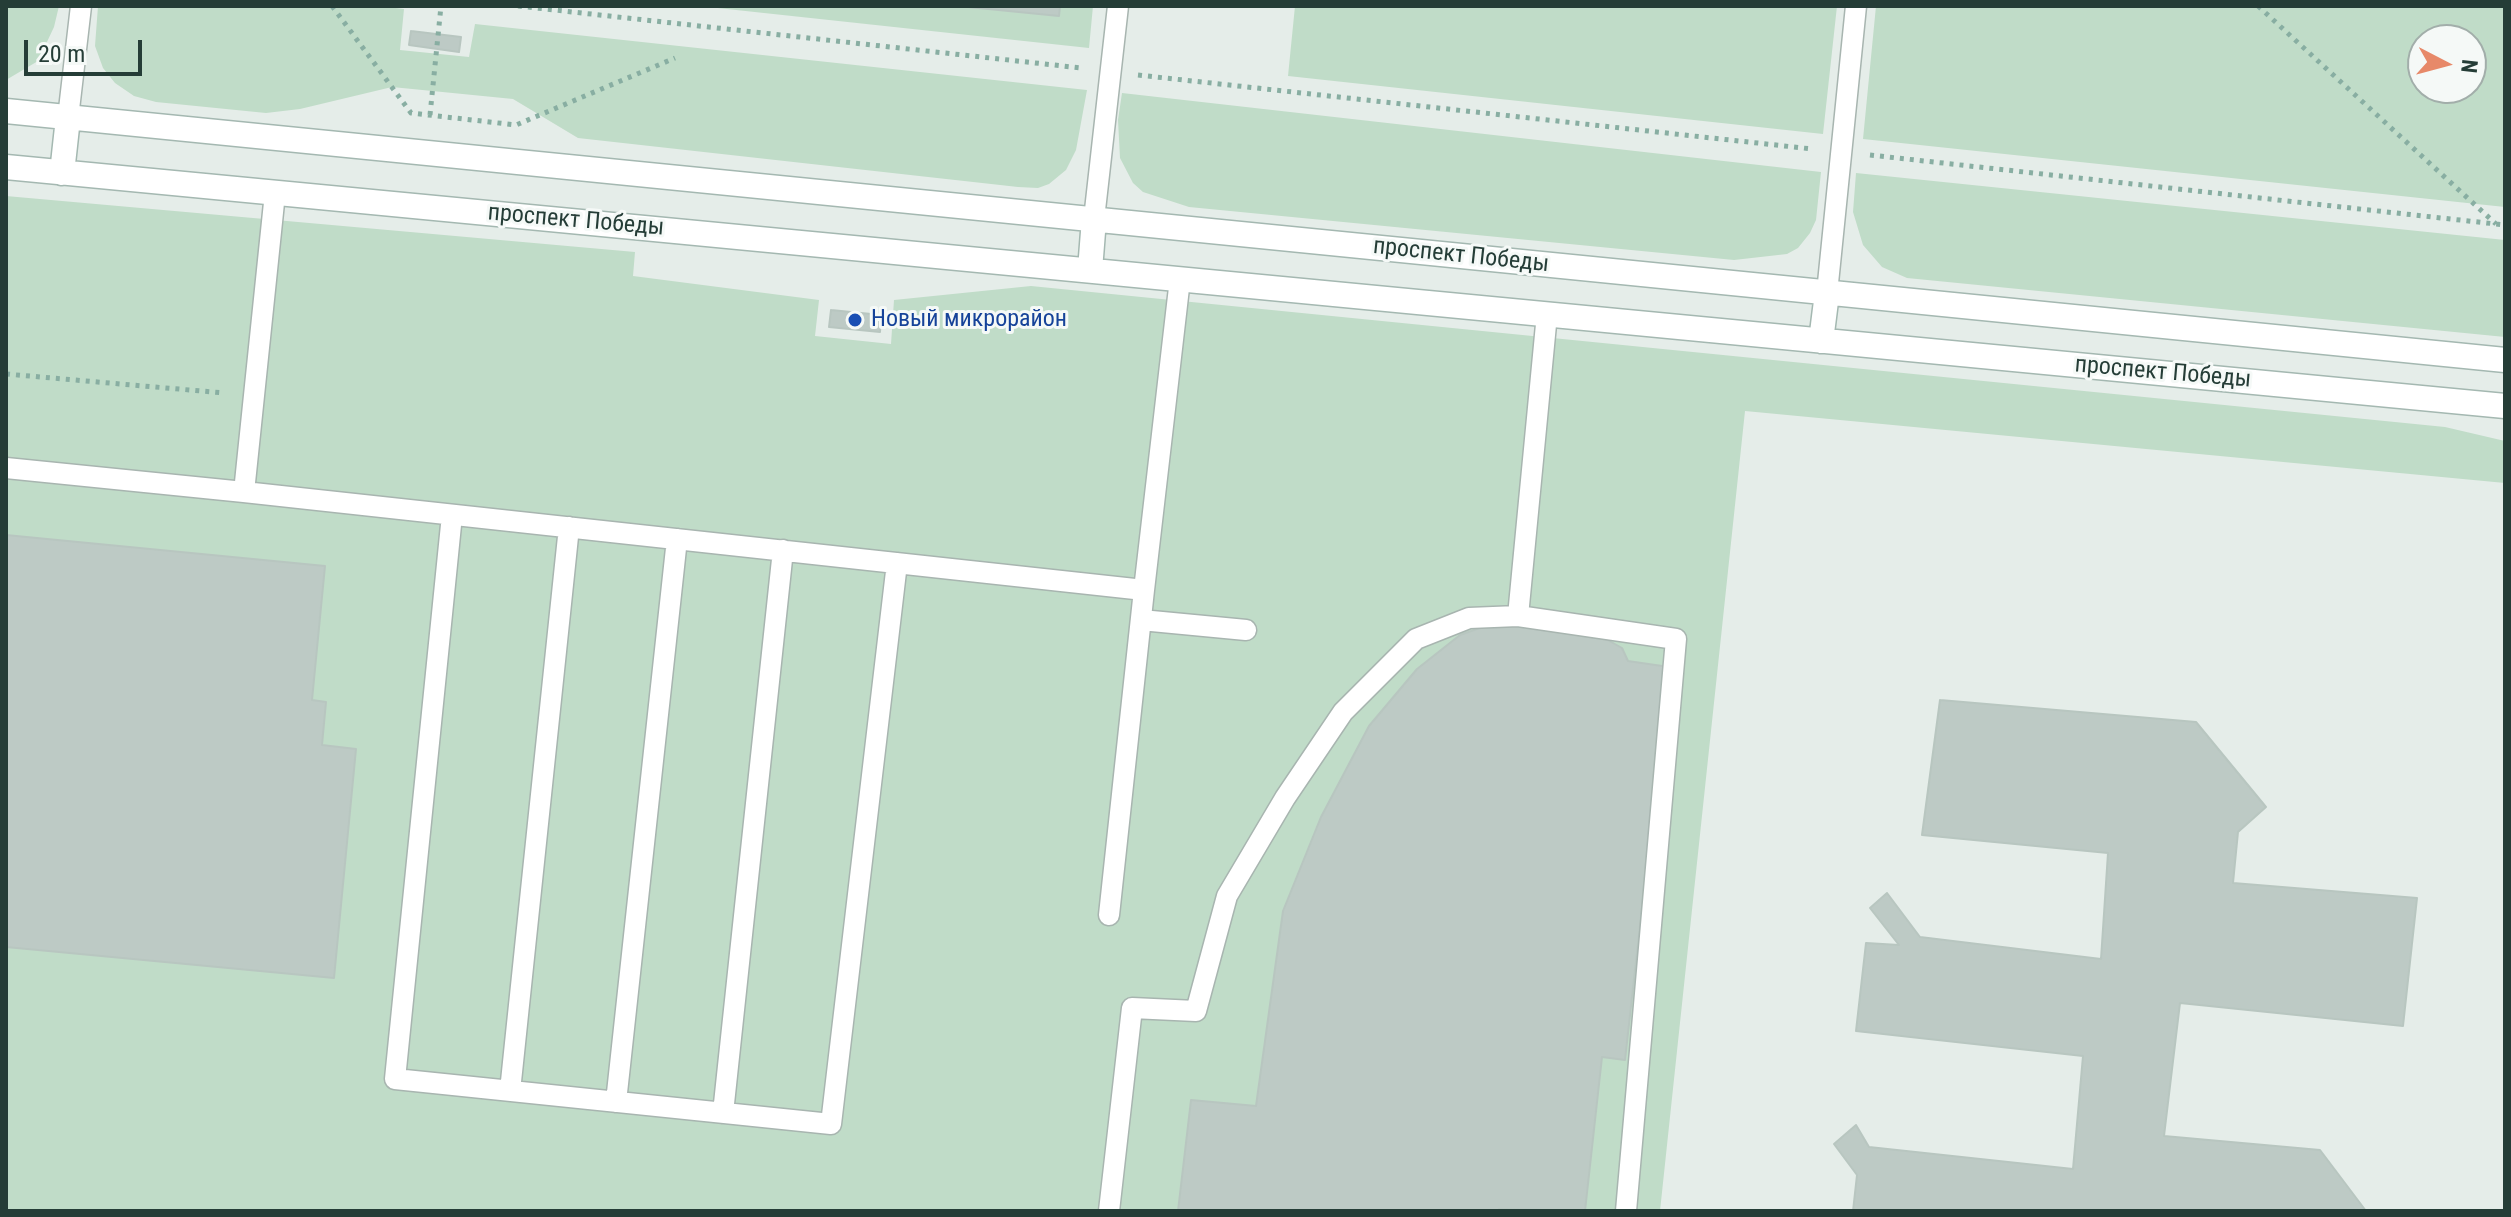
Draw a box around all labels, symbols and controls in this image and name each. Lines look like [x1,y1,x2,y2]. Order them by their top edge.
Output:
scale bar [28,24,146,74]
north arrow [2407,24,2487,104]
text: 20 m [38,40,85,68]
text: N [2456,58,2483,74]
street label: проспект Победы [487,199,665,243]
street label: проспект Победы [1372,232,1550,280]
place label: Новый микрорайон [871,306,1067,334]
marker: Новый микрорайон [846,311,864,329]
street label: проспект Победы [2074,351,2252,395]

